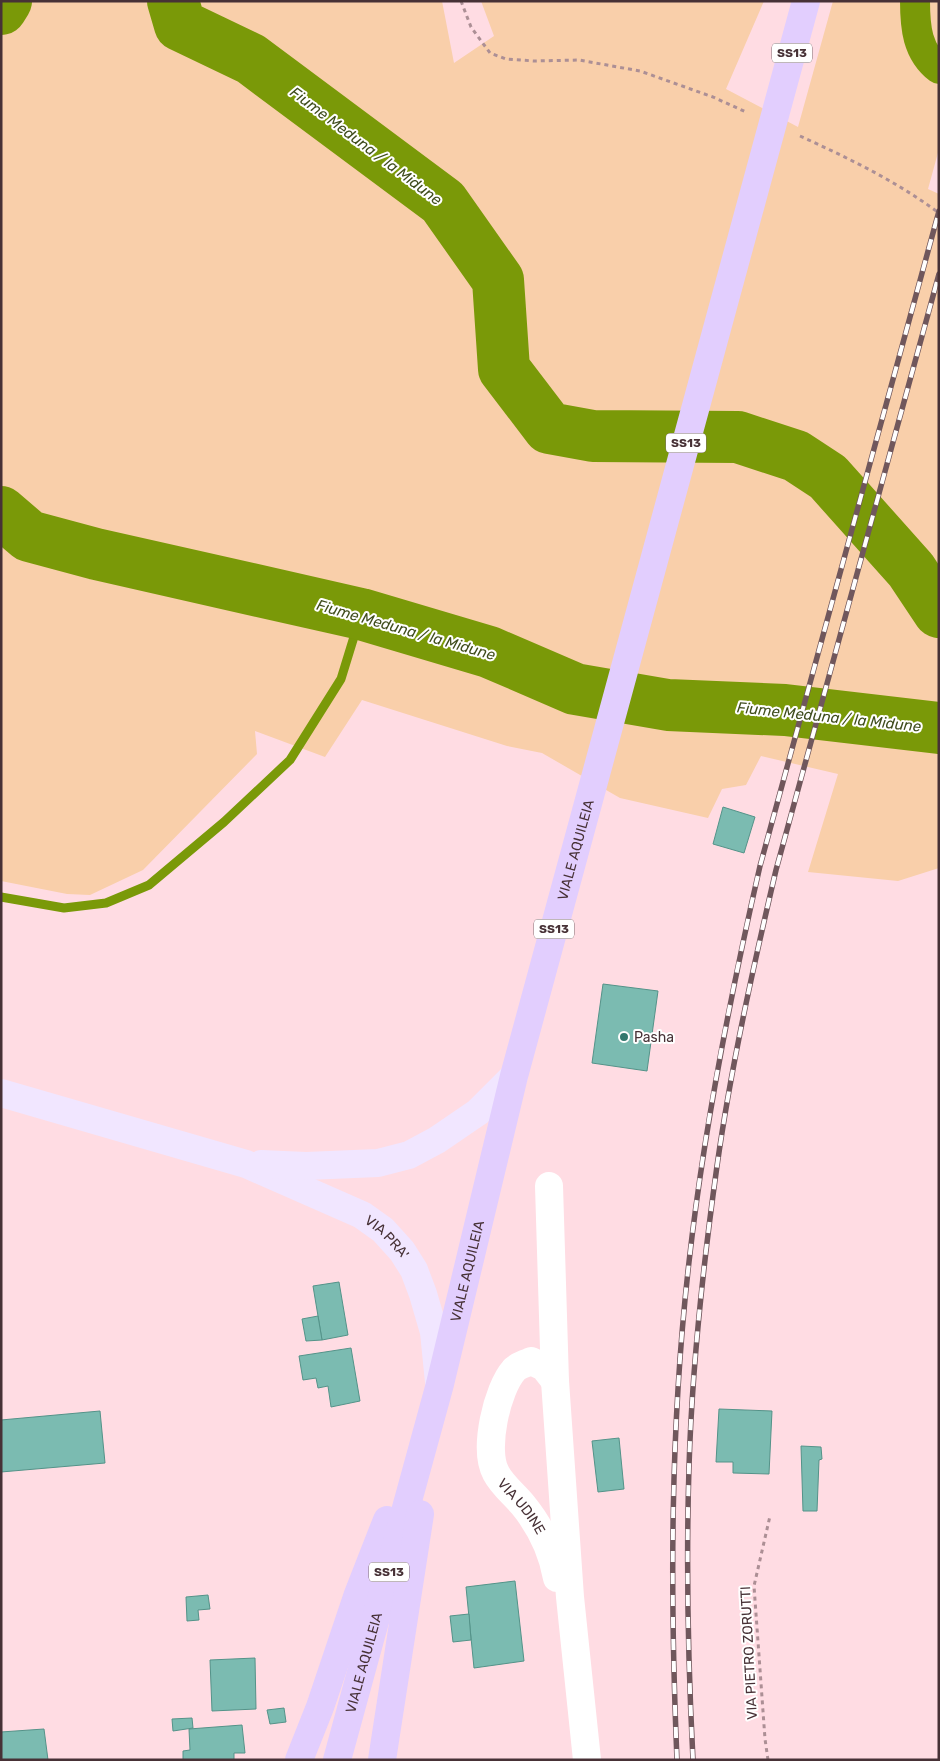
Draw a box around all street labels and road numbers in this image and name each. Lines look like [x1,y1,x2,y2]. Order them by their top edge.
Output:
road number: SS13 [772,44,812,62]
road number: SS13 [666,433,706,452]
street label: VIALE AQUILEIA [554,797,597,902]
road number: SS13 [534,920,574,939]
street label: VIA PRA' [362,1211,413,1261]
street label: VIALE AQUILEIA [447,1218,488,1323]
street label: VIA UDINE [494,1475,549,1537]
road number: SS13 [369,1562,409,1581]
street label: VIA PIETRO ZORUTTI [737,1586,761,1720]
street label: VIALE AQUILEIA [342,1610,386,1715]

